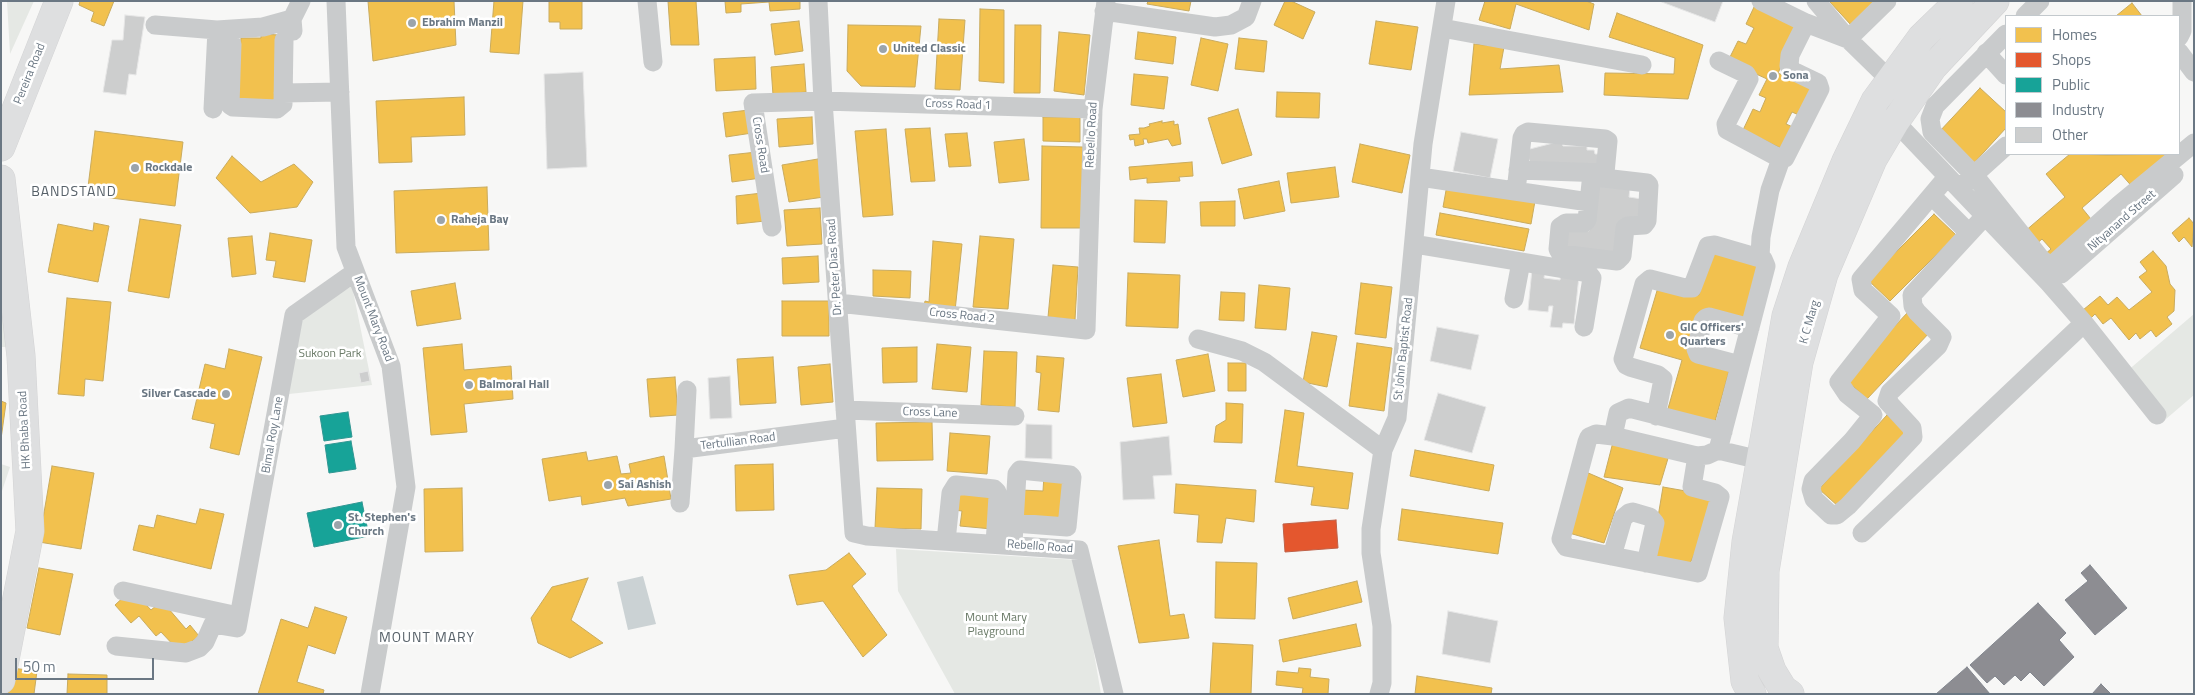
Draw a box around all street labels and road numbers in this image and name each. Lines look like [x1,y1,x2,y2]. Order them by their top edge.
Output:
street label: Pereira Road [11,41,49,107]
street label: Cross Road 1 [925,97,991,113]
street label: Rebello Road [1083,102,1101,168]
street label: Cross Road [748,116,772,174]
street label: Nityanand Street [2085,188,2159,254]
street label: Dr. Peter Dias Road [824,218,846,316]
street label: Mount Mary Road [350,274,396,364]
street label: St John Baptist Road [1391,297,1417,401]
street label: K C Marg [1797,298,1823,346]
street label: Cross Road 2 [928,305,996,327]
street label: HK Bhaba Road [16,390,34,470]
street label: Bimal Roy Lane [259,396,287,474]
street label: Cross Lane [902,405,958,421]
street label: Tertullian Road [700,430,776,454]
street label: Rebello Road [1006,538,1074,556]

